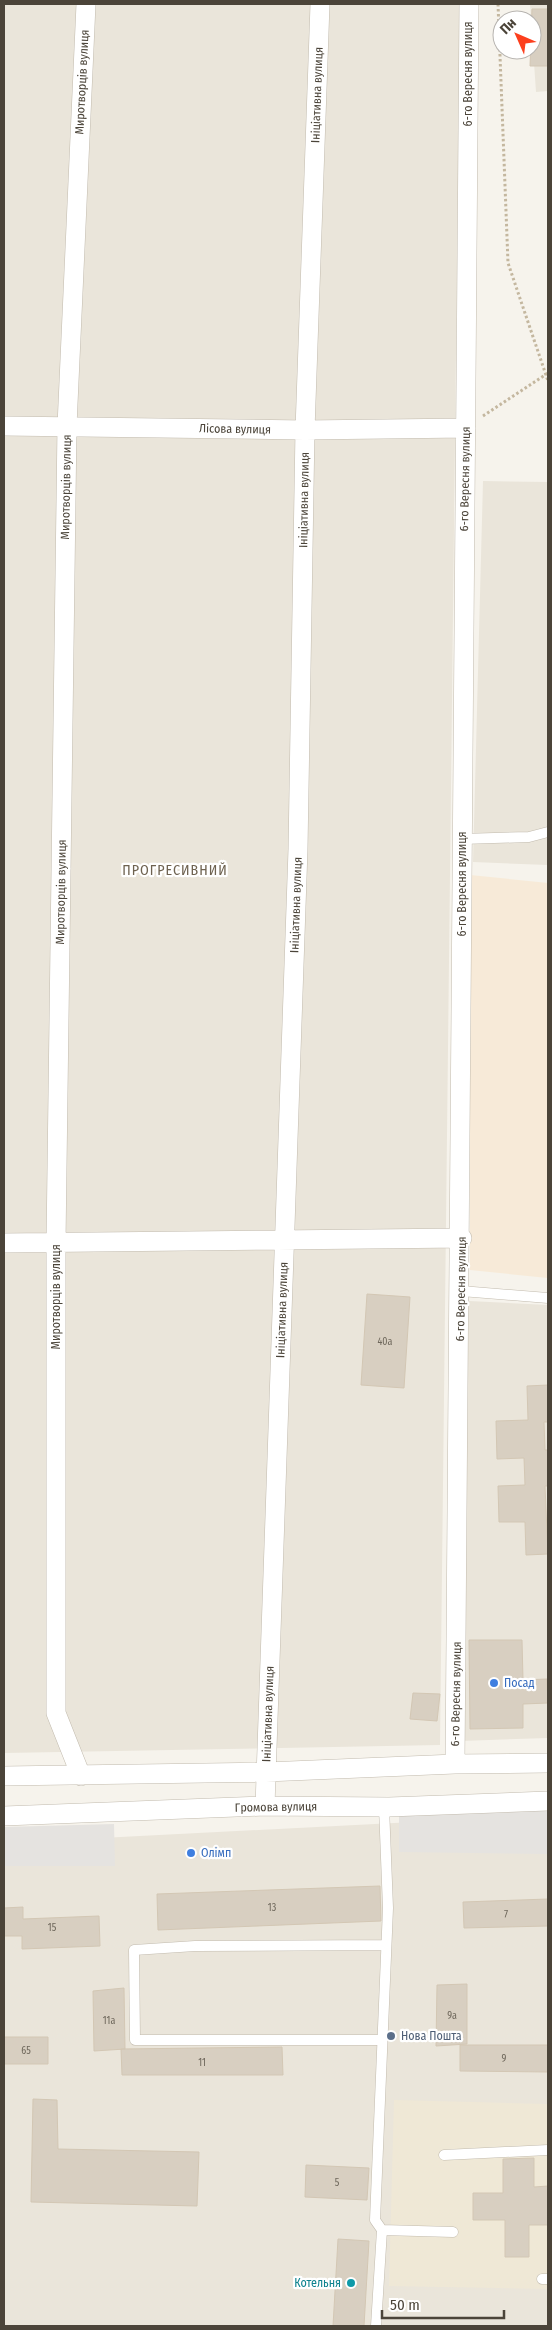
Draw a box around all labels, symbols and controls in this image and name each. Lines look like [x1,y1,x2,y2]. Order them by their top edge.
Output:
north arrow [492,10,542,60]
text: Пн [497,15,520,38]
street label: 6-го Вересня вулиця [461,22,475,126]
street label: Миротворців вулиця [72,29,92,135]
street label: Ініціативна вулиця [308,47,326,143]
street label: Лісова вулиця [199,421,271,437]
street label: 6-го Вересня вулиця [457,426,473,532]
street label: Миротворців вулиця [58,434,74,540]
street label: Ініціативна вулиця [296,452,312,548]
street label: 6-го Вересня вулиця [455,832,469,936]
street label: Миротворців вулиця [53,839,69,945]
street label: Ініціативна вулиця [287,857,305,953]
district label: ПРОГРЕСИВНИЙ [122,862,228,879]
street label: 6-го Вересня вулиця [453,1236,469,1342]
street label: Миротворців вулиця [49,1244,63,1350]
street label: Ініціативна вулиця [273,1262,291,1358]
house number: 40а [378,1336,393,1348]
street label: 6-го Вересня вулиця [448,1641,464,1747]
street label: Ініціативна вулиця [259,1666,277,1762]
place label: Посад [504,1676,535,1690]
marker: Посад [488,1677,500,1689]
street label: Громова вулиця [235,1799,317,1815]
place label: Олімп [201,1846,231,1860]
marker: Олімп [185,1847,197,1859]
house number: 13 [268,1902,277,1914]
house number: 7 [504,1909,508,1921]
house number: 15 [48,1922,57,1934]
house number: 9а [447,2010,457,2022]
house number: 11а [103,2015,115,2027]
place label: Нова Пошта [401,2029,462,2043]
marker: Нова Пошта [385,2030,397,2042]
house number: 65 [21,2045,31,2057]
house number: 9 [502,2053,507,2065]
house number: 11 [198,2057,206,2069]
house number: 5 [335,2177,340,2189]
place label: Котельня [294,2276,341,2290]
marker: Котельня [345,2277,357,2289]
scale bar [382,2288,504,2320]
text: 50 m [390,2296,420,2314]

